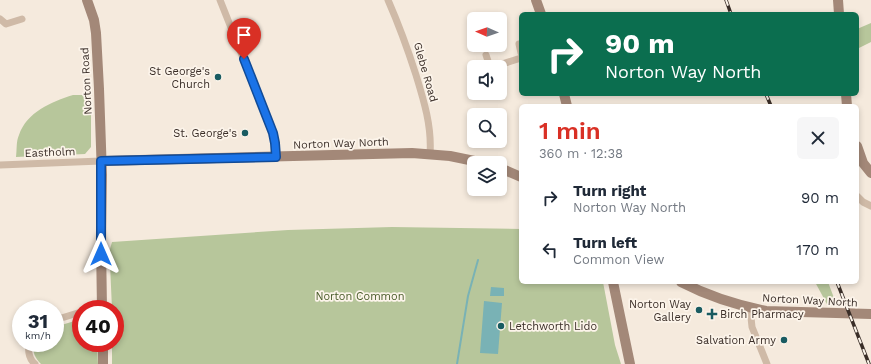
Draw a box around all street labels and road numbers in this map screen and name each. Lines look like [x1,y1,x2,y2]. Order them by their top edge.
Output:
street label: Glebe Road [411,41,440,104]
street label: Norton Road [78,47,95,115]
street label: Norton Way North [293,135,389,152]
street label: Eastholm [24,145,76,160]
street label: Norton Way North [762,292,858,309]

